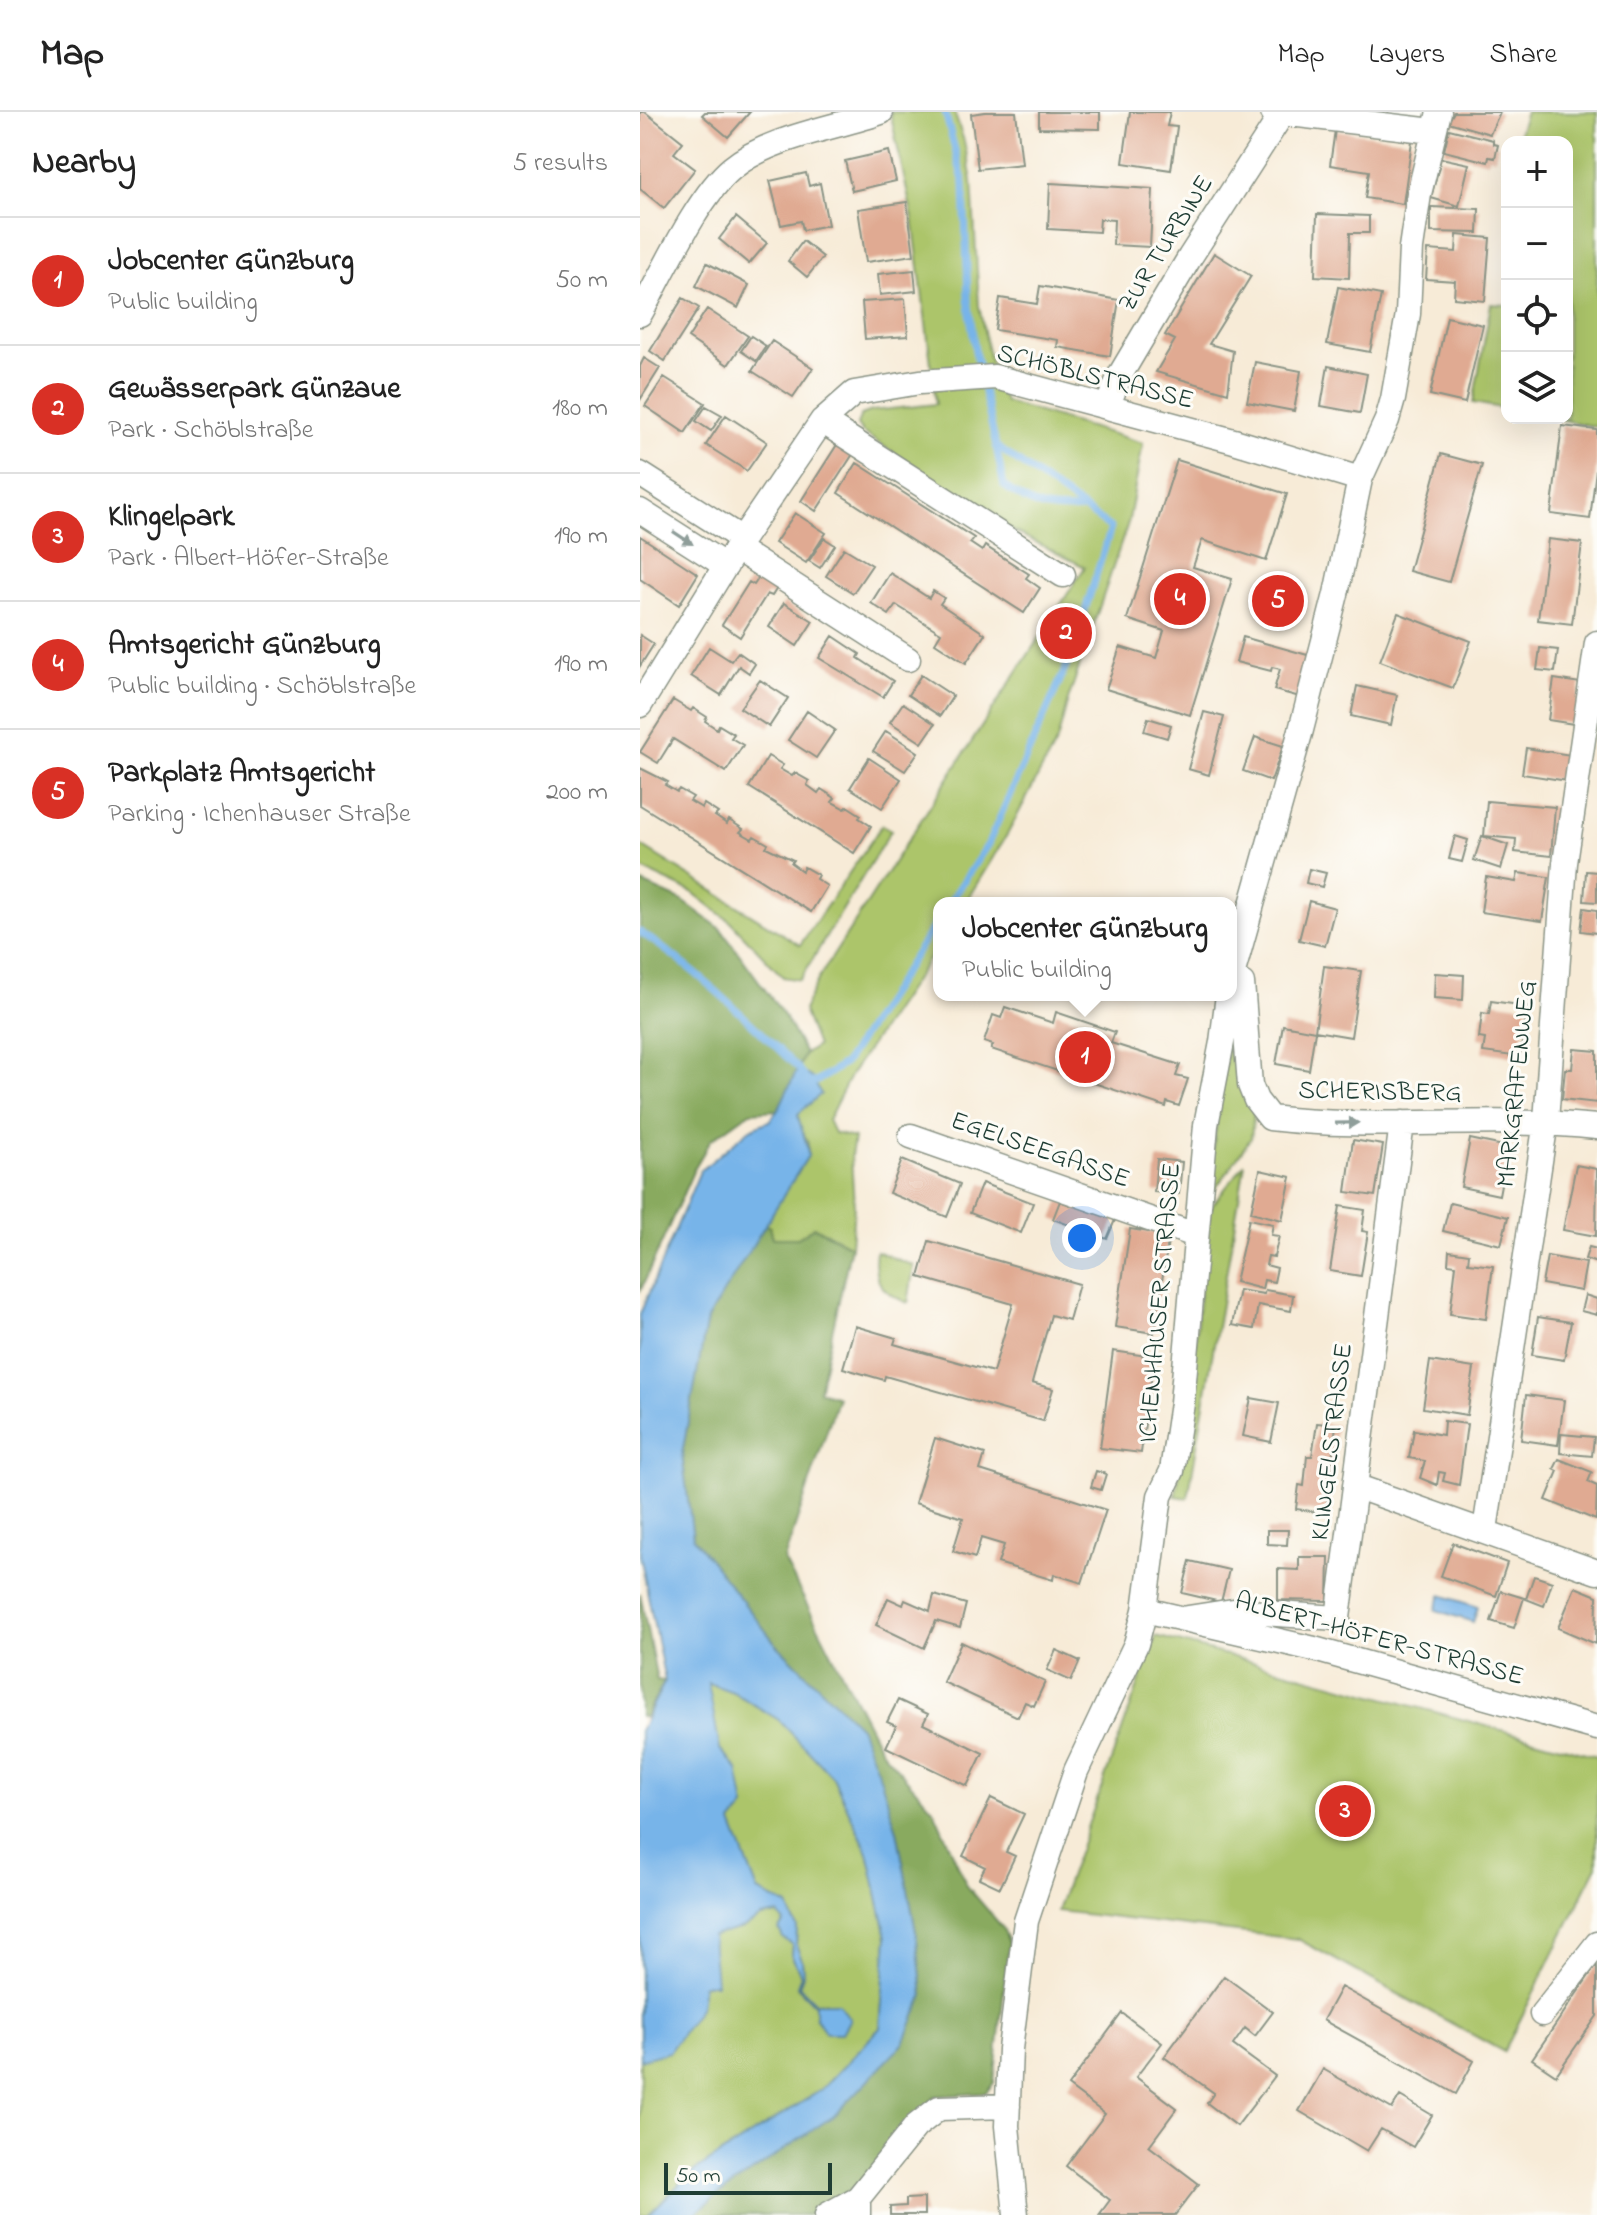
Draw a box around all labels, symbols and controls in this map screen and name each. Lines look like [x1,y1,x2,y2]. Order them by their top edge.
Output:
text: Map [40,27,104,83]
text: Map [1277,35,1325,76]
text: Layers [1369,35,1445,76]
text: Share [1489,35,1557,76]
map controls [1501,136,1573,424]
button: + [1501,136,1573,208]
text: Nearby [32,139,136,189]
text: 5 results [513,145,608,183]
street label: ZUR TURBINE [1110,168,1224,320]
button: − [1501,208,1573,280]
text: Jobcenter Günzburg [108,240,354,284]
text: 1 [54,262,62,300]
text: 50 m [555,262,608,300]
button: locate [1501,280,1573,352]
text: Public building [108,284,258,322]
street label: SCHÖBLSTRASSE [993,335,1197,421]
button: layers [1501,352,1573,424]
text: Gewässerpark Günzaue [108,368,401,412]
text: 2 [52,390,64,428]
text: 180 m [552,390,608,428]
text: Park · Schöblstraße [108,412,313,450]
text: Klingelpark [108,496,235,540]
text: 3 [53,518,63,556]
text: 190 m [554,518,608,556]
one-way arrow [672,531,694,545]
text: Park · Albert-Höfer-Straße [108,540,389,578]
pin: 4 [1154,569,1206,629]
pin: 5 [1252,571,1304,631]
pin: 2 [1040,603,1092,663]
text: Amtsgericht Günzburg [108,624,381,668]
text: 4 [53,646,63,684]
text: 190 m [554,646,608,684]
text: Public building · Schöblstraße [108,668,416,706]
text: Parkplatz Amtsgericht [108,752,375,796]
text: 5 [51,774,65,812]
text: 200 m [546,774,608,812]
text: Parking · Ichenhauser Straße [108,796,411,834]
popup [933,897,1237,1001]
text: Jobcenter Günzburg [962,908,1208,952]
text: Public building [962,952,1112,990]
street label: MARKGRAFENWEG [1488,979,1548,1189]
pin: 1 [1059,1027,1111,1087]
street label: SCHERISBERG [1298,1073,1462,1113]
street label: EGELSEEGASSE [945,1103,1135,1199]
one-way arrow [1335,1117,1360,1129]
street label: ICHENHAUSER STRASSE [1130,1161,1192,1445]
your location [1062,1218,1102,1258]
street label: KLINGELSTRASSE [1302,1341,1364,1543]
street label: ALBERT-HÖFER-STRASSE [1230,1583,1528,1697]
pin: 3 [1319,1781,1371,1841]
scale bar [664,2159,832,2195]
text: 50 m [676,2161,721,2193]

